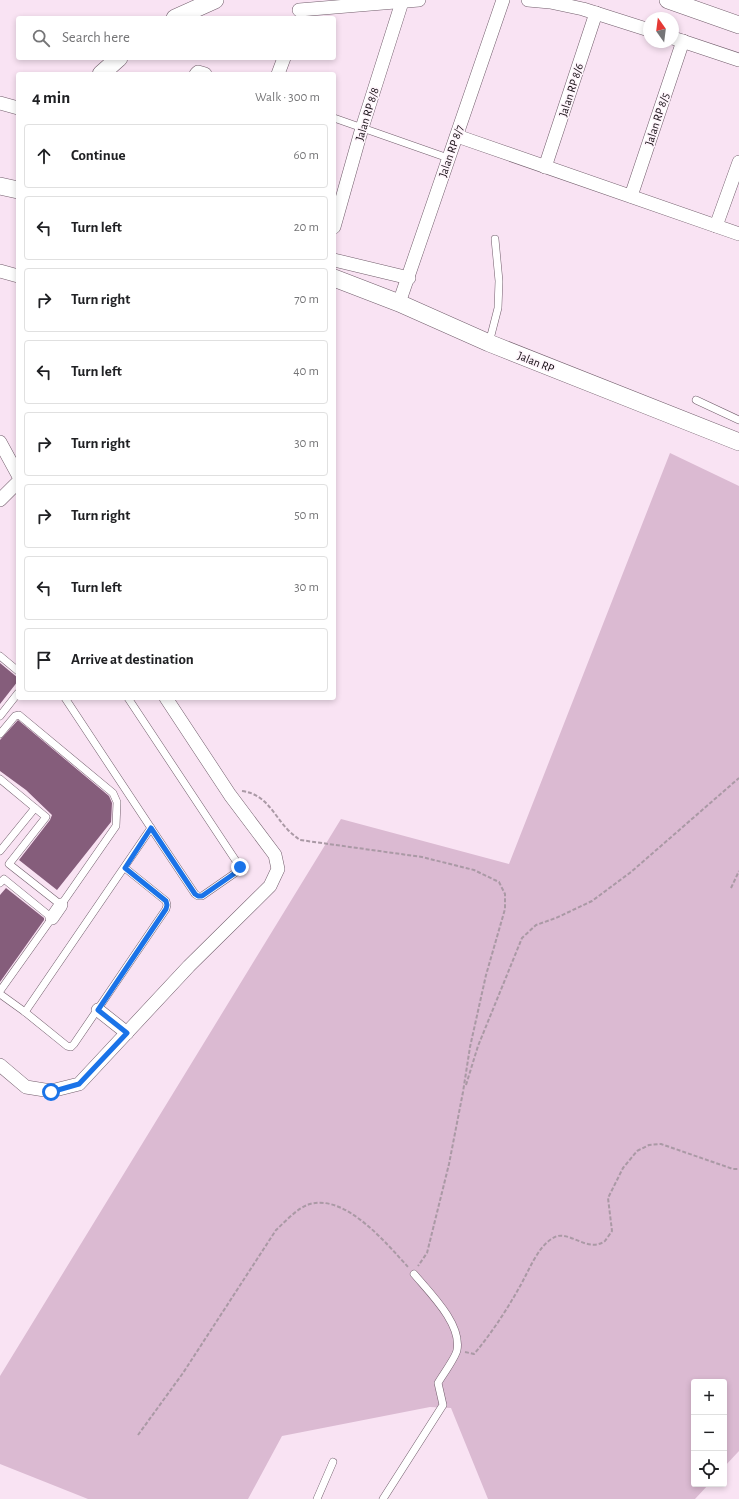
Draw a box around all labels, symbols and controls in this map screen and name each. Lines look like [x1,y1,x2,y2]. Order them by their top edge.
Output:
north arrow [643,12,679,48]
search box [16,16,336,60]
icon: search [30,27,52,49]
text: Search here [62,30,130,45]
street label: Jalan RP 8/6 [557,62,585,118]
street label: Jalan RP 8/8 [353,86,381,142]
text: 4 min [32,89,70,106]
text: Walk · 300 m [255,91,320,104]
street label: Jalan RP 8/5 [643,91,671,147]
street label: Jalan RP 8/7 [436,123,466,179]
icon: ahead [33,145,55,167]
text: Continue [71,148,126,163]
text: 60 m [293,149,319,162]
icon: left [33,217,55,239]
text: Turn left [71,220,122,235]
text: 20 m [294,221,319,234]
icon: right [33,289,55,311]
text: Turn right [71,292,130,307]
text: 70 m [294,293,319,306]
street label: Jalan RP [516,349,556,375]
icon: left [33,361,55,383]
text: Turn left [71,364,122,379]
text: 40 m [293,365,319,378]
icon: right [33,433,55,455]
text: Turn right [71,436,130,451]
text: 30 m [294,437,319,450]
icon: right [33,505,55,527]
text: Turn right [71,508,130,523]
text: 50 m [294,509,319,522]
icon: left [33,577,55,599]
text: Turn left [71,580,122,595]
text: 30 m [294,581,319,594]
icon: arrive [33,649,55,671]
text: Arrive at destination [71,652,194,667]
route end [231,858,249,876]
route start [42,1083,60,1101]
map controls [691,1379,727,1487]
button: + [691,1379,727,1415]
button: − [691,1415,727,1451]
button: locate [691,1451,727,1487]

